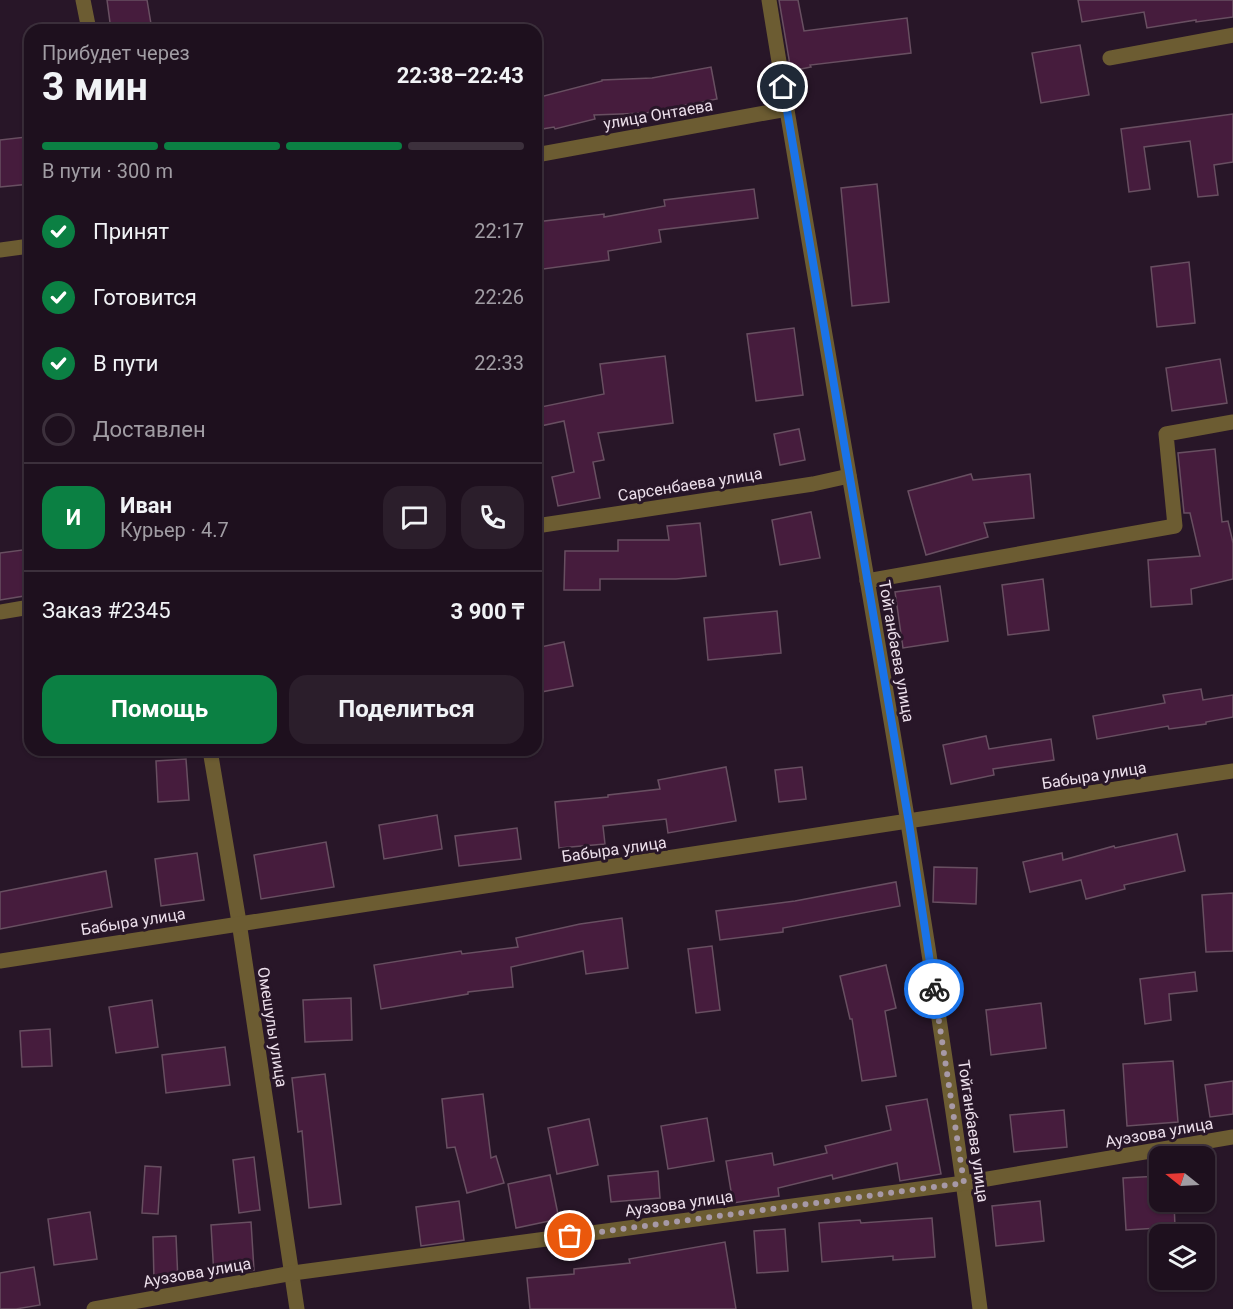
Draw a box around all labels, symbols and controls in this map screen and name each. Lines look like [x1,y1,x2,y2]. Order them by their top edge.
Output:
text: Прибудет через [42,41,190,65]
pin [757,61,808,112]
text: 22:38–22:43 [397,63,524,88]
text: 3 мин [42,64,148,110]
icon: home [766,70,799,103]
street label: улица Онтаева [602,96,714,133]
text: В пути · 300 m [42,159,173,183]
icon: check [42,215,75,248]
text: Принят [93,219,169,244]
text: 22:17 [474,219,524,243]
icon: check [42,281,75,314]
text: Готовится [93,285,197,310]
text: 22:26 [474,285,524,309]
icon: check [42,347,75,380]
text: В пути [93,351,159,376]
text: 22:33 [474,351,524,375]
text: Доставлен [93,417,206,442]
street label: Сарсенбаева улица [617,464,764,505]
button: chat [383,486,446,549]
button: phone [461,486,524,549]
text: Иван [120,493,172,518]
text: И [66,505,81,530]
text: Курьер · 4.7 [120,518,229,542]
street label: Тойганбаева улица [875,579,918,723]
text: Заказ #2345 [42,598,171,623]
text: 3 900 ₸ [451,599,524,624]
button: Помощь [42,675,277,744]
button: Поделиться [289,675,524,744]
street label: Бабыра улица [1040,758,1148,793]
street label: Бабыра улица [560,833,668,866]
street label: Бабыра улица [79,904,187,939]
courier [904,959,964,1019]
street label: Омешулы улица [254,966,291,1088]
icon: bike [918,973,951,1006]
street label: Тойганбаева улица [954,1059,993,1203]
street label: Ауэзова улица [1104,1114,1215,1151]
north arrow [1149,1146,1215,1212]
map controls [1149,1146,1215,1290]
street label: Ауэзова улица [624,1186,734,1221]
pin [544,1210,595,1261]
icon: bag [553,1219,586,1252]
button: layers [1149,1224,1215,1290]
street label: Ауэзова улица [142,1254,253,1291]

